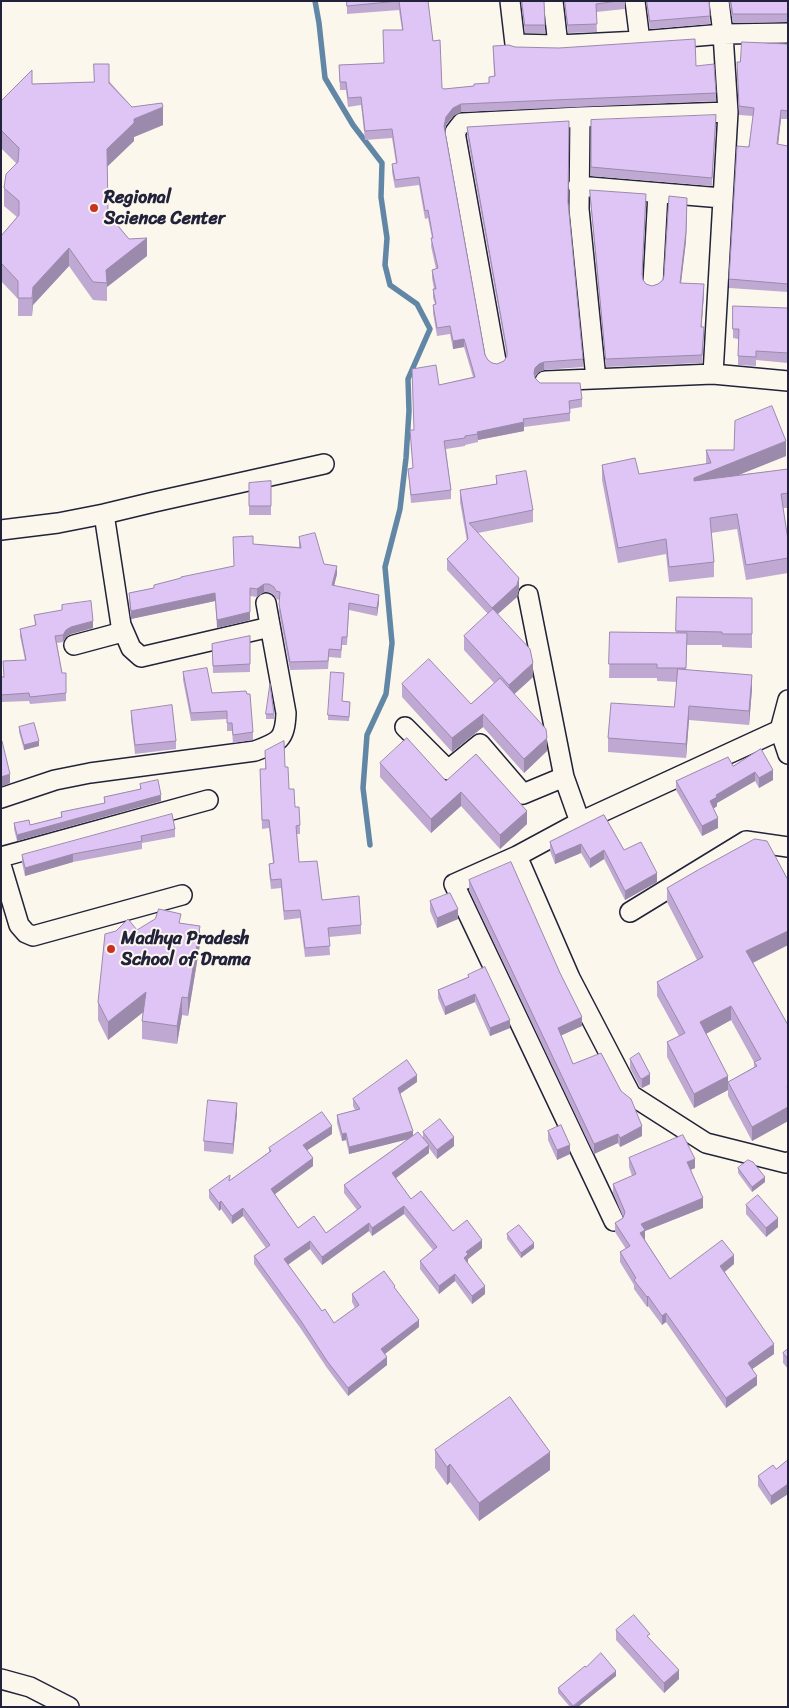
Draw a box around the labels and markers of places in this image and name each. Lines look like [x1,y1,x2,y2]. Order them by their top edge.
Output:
place label: Regional Science Center [104,187,225,230]
marker: Regional Science Center [88,202,100,214]
place label: Madhya Pradesh School of Drama [121,928,251,971]
marker: Madhya Pradesh School of Drama [105,943,117,955]

